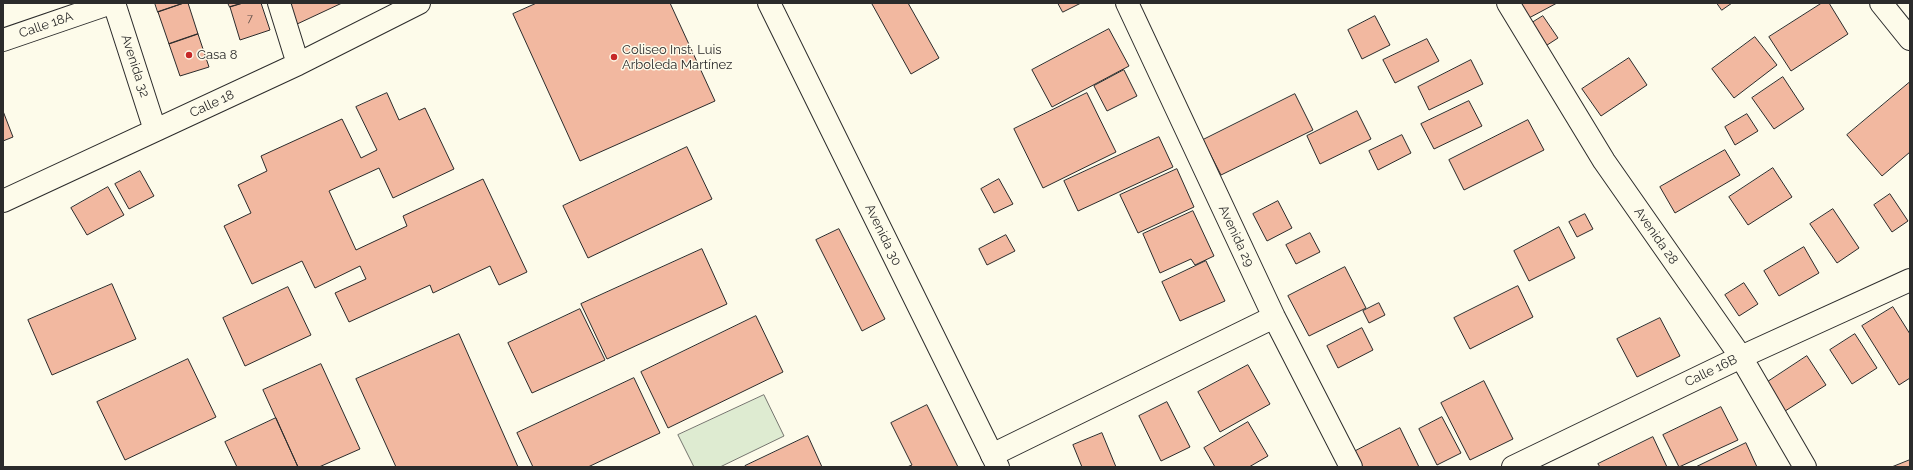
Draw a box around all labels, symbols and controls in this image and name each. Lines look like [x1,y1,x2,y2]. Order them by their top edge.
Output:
street label: Calle 18A [17,9,75,41]
house number: 7 [247,12,253,26]
street label: Avenida 32 [117,33,153,99]
place label: Coliseo Inst. Luis Arboleda Martínez [622,42,732,73]
place label: Casa 8 [197,47,237,63]
marker: Casa 8 [184,50,194,60]
marker: Coliseo Inst. Luis Arboleda Martínez [609,52,619,62]
street label: Calle 18 [187,87,237,121]
street label: Avenida 30 [861,202,905,268]
street label: Avenida 29 [1215,203,1257,269]
street label: Avenida 28 [1631,204,1681,268]
street label: Calle 16B [1682,352,1740,390]

